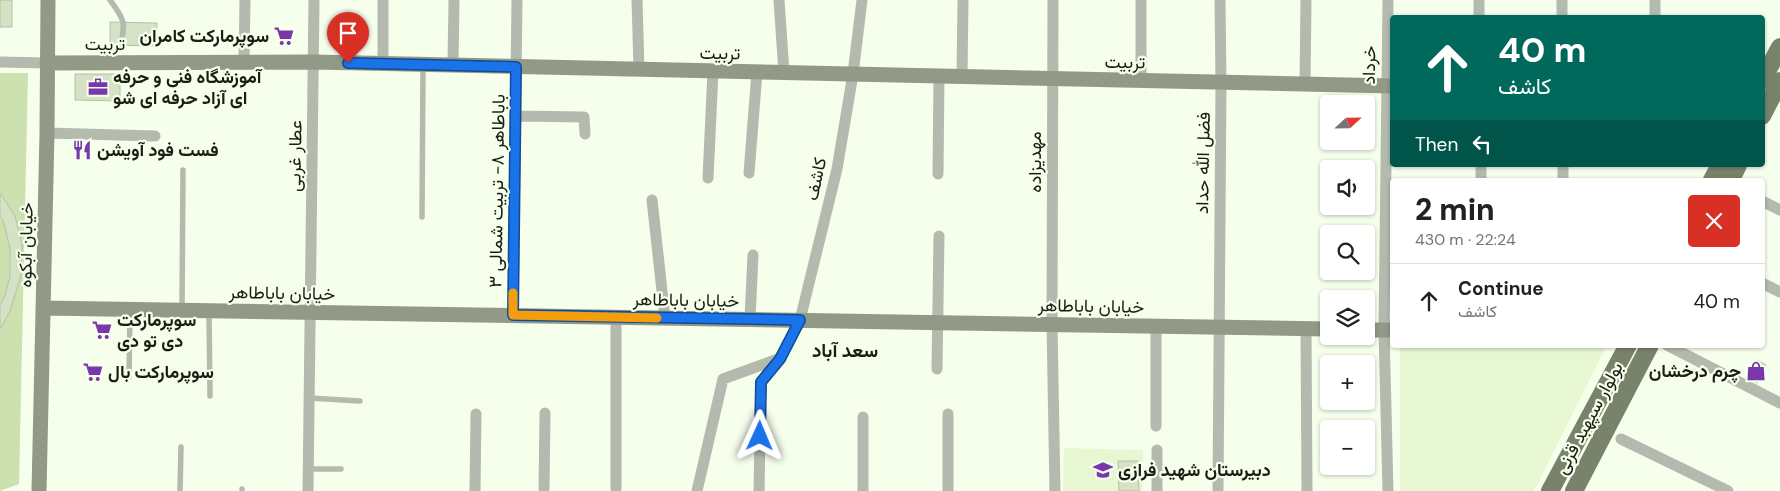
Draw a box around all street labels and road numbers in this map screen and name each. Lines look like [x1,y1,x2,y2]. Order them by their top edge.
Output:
street label: تربیت [85,32,125,56]
street label: تربیت [699,41,741,65]
street label: خرداد [1357,45,1381,85]
street label: تربیت [1104,50,1146,74]
street label: باباطاهر ۸- تربیت شمالی ۳ [483,94,511,288]
street label: فضل الله حداد [1190,112,1216,214]
street label: عطار غربی [282,120,308,192]
street label: مهدیزاده [1023,131,1047,193]
street label: کاشف [800,155,832,203]
street label: خیابان آبکوه [13,202,39,288]
street label: خیابان باباطاهر [228,280,335,306]
street label: خیابان باباطاهر [632,287,739,313]
street label: خیابان باباطاهر [1037,293,1144,319]
street label: بولوار سپهبد قرنی [1549,358,1629,478]

